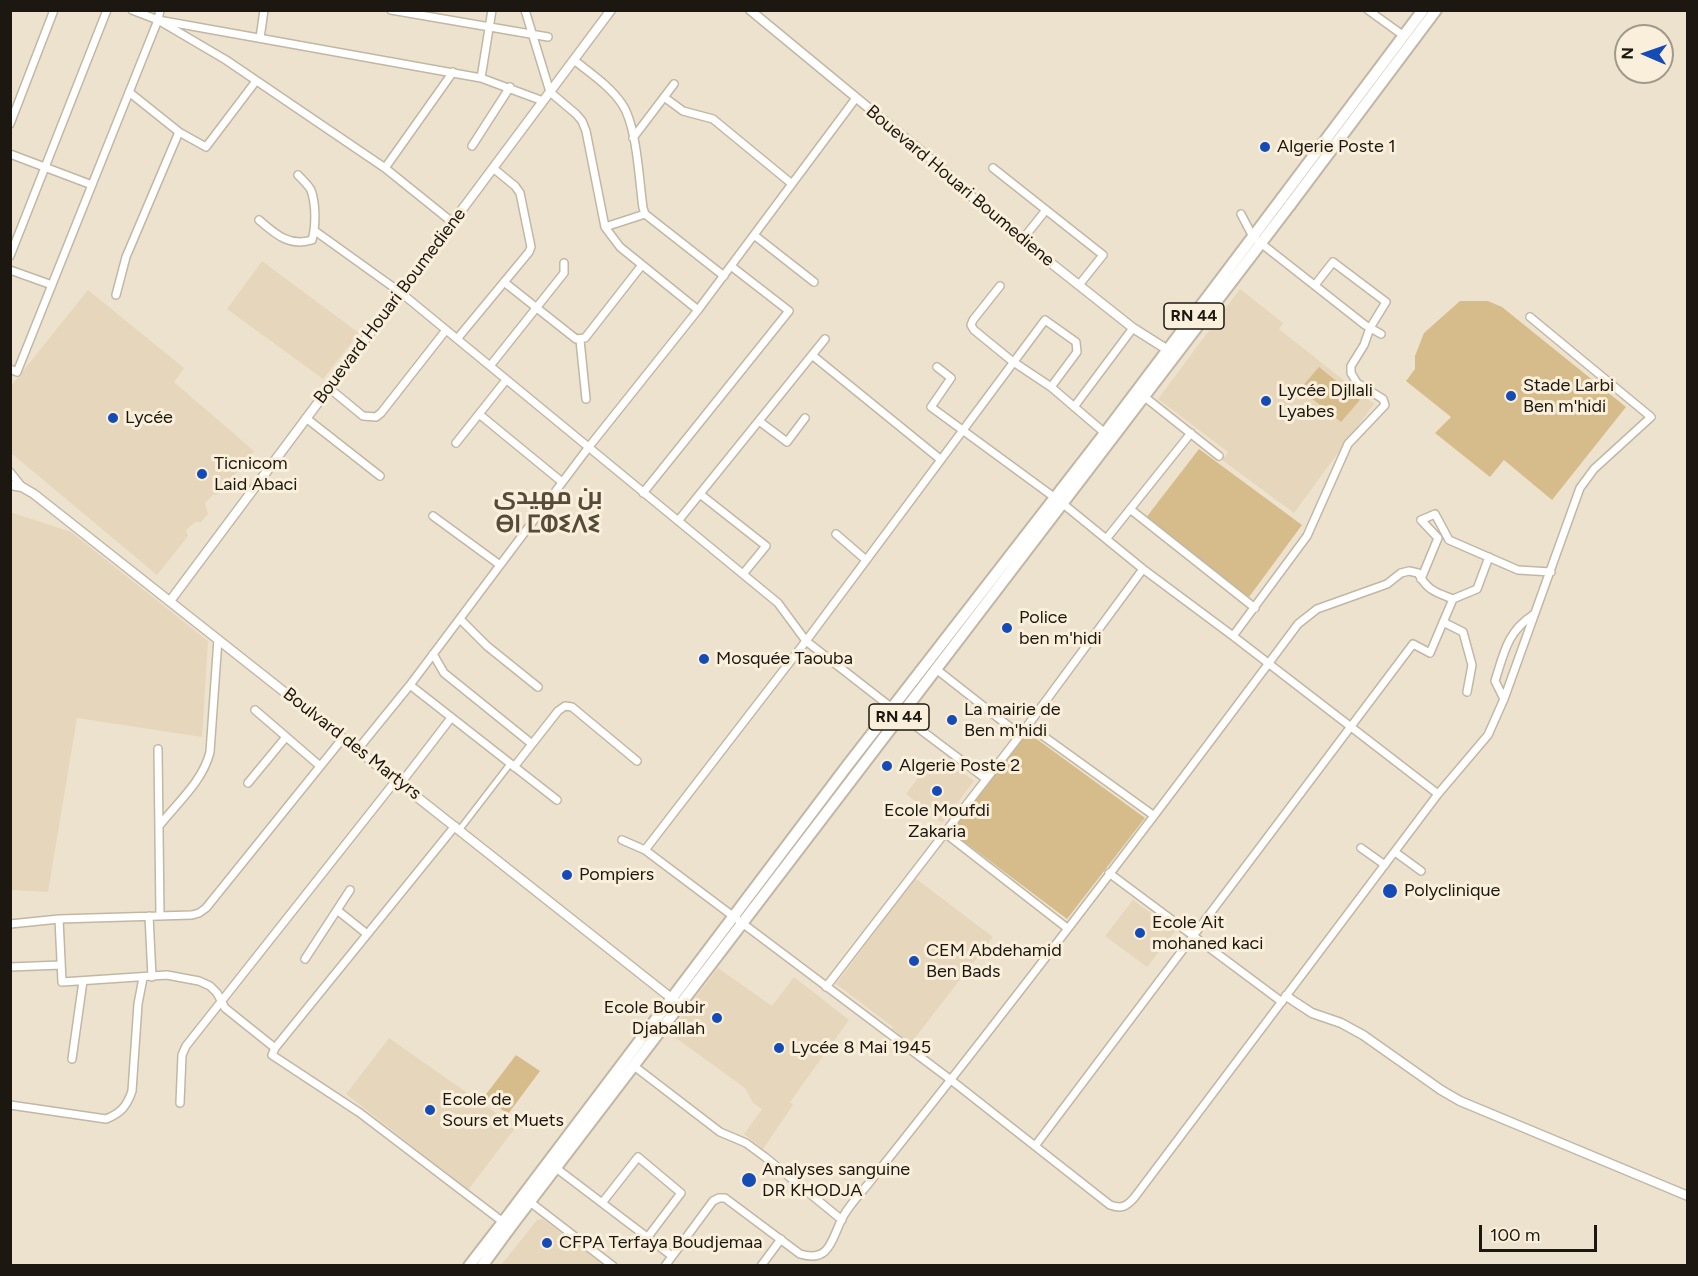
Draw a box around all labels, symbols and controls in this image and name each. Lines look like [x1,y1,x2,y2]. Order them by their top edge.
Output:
north arrow [1614,24,1674,84]
text: N [1618,47,1637,60]
street label: Bouevard Houari Boumediene [861,101,1059,271]
place label: Algerie Poste 1 [1277,136,1396,158]
marker: Algerie Poste 1 [1258,140,1272,154]
street label: Bouevard Houari Boumediene [309,204,471,408]
road number: RN 44 [1164,303,1224,329]
place label: Stade Larbi Ben m'hidi [1523,375,1614,418]
place label: Lycée Djllali Lyabes [1278,380,1373,422]
marker: Stade Larbi Ben m'hidi [1504,389,1518,403]
marker: Lycée Djllali Lyabes [1259,394,1273,408]
place label: Lycée [125,407,173,429]
marker: Lycée [106,411,120,425]
place label: Ticnicom Laid Abaci [214,453,298,496]
marker: Ticnicom Laid Abaci [195,467,209,481]
district label: بن مهيدي ⴱⵏ ⵎⵀⵉⴷⵉ [493,483,603,539]
place label: Police ben m'hidi [1019,607,1102,650]
marker: Police ben m'hidi [1000,621,1014,635]
place label: Mosquée Taouba [716,648,853,670]
marker: Mosquée Taouba [697,652,711,666]
street label: Boulvard des Martyrs [279,683,425,805]
place label: La mairie de Ben m'hidi [964,699,1061,742]
road number: RN 44 [869,704,929,730]
marker: La mairie de Ben m'hidi [945,713,959,727]
place label: Algerie Poste 2 [899,755,1020,777]
marker: Algerie Poste 2 [880,759,894,773]
marker: Ecole Moufdi Zakaria [930,784,944,798]
place label: Ecole Moufdi Zakaria [884,800,990,842]
place label: Pompiers [579,864,654,886]
marker: Pompiers [560,868,574,882]
place label: Polyclinique [1404,880,1500,902]
marker: Polyclinique [1381,882,1399,900]
place label: Ecole Ait mohaned kaci [1152,912,1263,954]
marker: Ecole Ait mohaned kaci [1133,926,1147,940]
place label: CEM Abdehamid Ben Bads [926,940,1062,982]
marker: CEM Abdehamid Ben Bads [907,954,921,968]
place label: Ecole Boubir Djaballah [604,997,705,1040]
marker: Ecole Boubir Djaballah [710,1011,724,1025]
place label: Lycée 8 Mai 1945 [791,1037,931,1059]
marker: Lycée 8 Mai 1945 [772,1041,786,1055]
place label: Ecole de Sours et Muets [442,1089,564,1132]
marker: Ecole de Sours et Muets [423,1103,437,1117]
place label: Analyses sanguine DR KHODJA [762,1159,910,1202]
marker: Analyses sanguine DR KHODJA [740,1171,758,1189]
scale bar [1482,1213,1600,1251]
text: 100 m [1490,1224,1540,1246]
place label: CFPA Terfaya Boudjemaa [559,1232,762,1254]
marker: CFPA Terfaya Boudjemaa [540,1236,554,1250]

